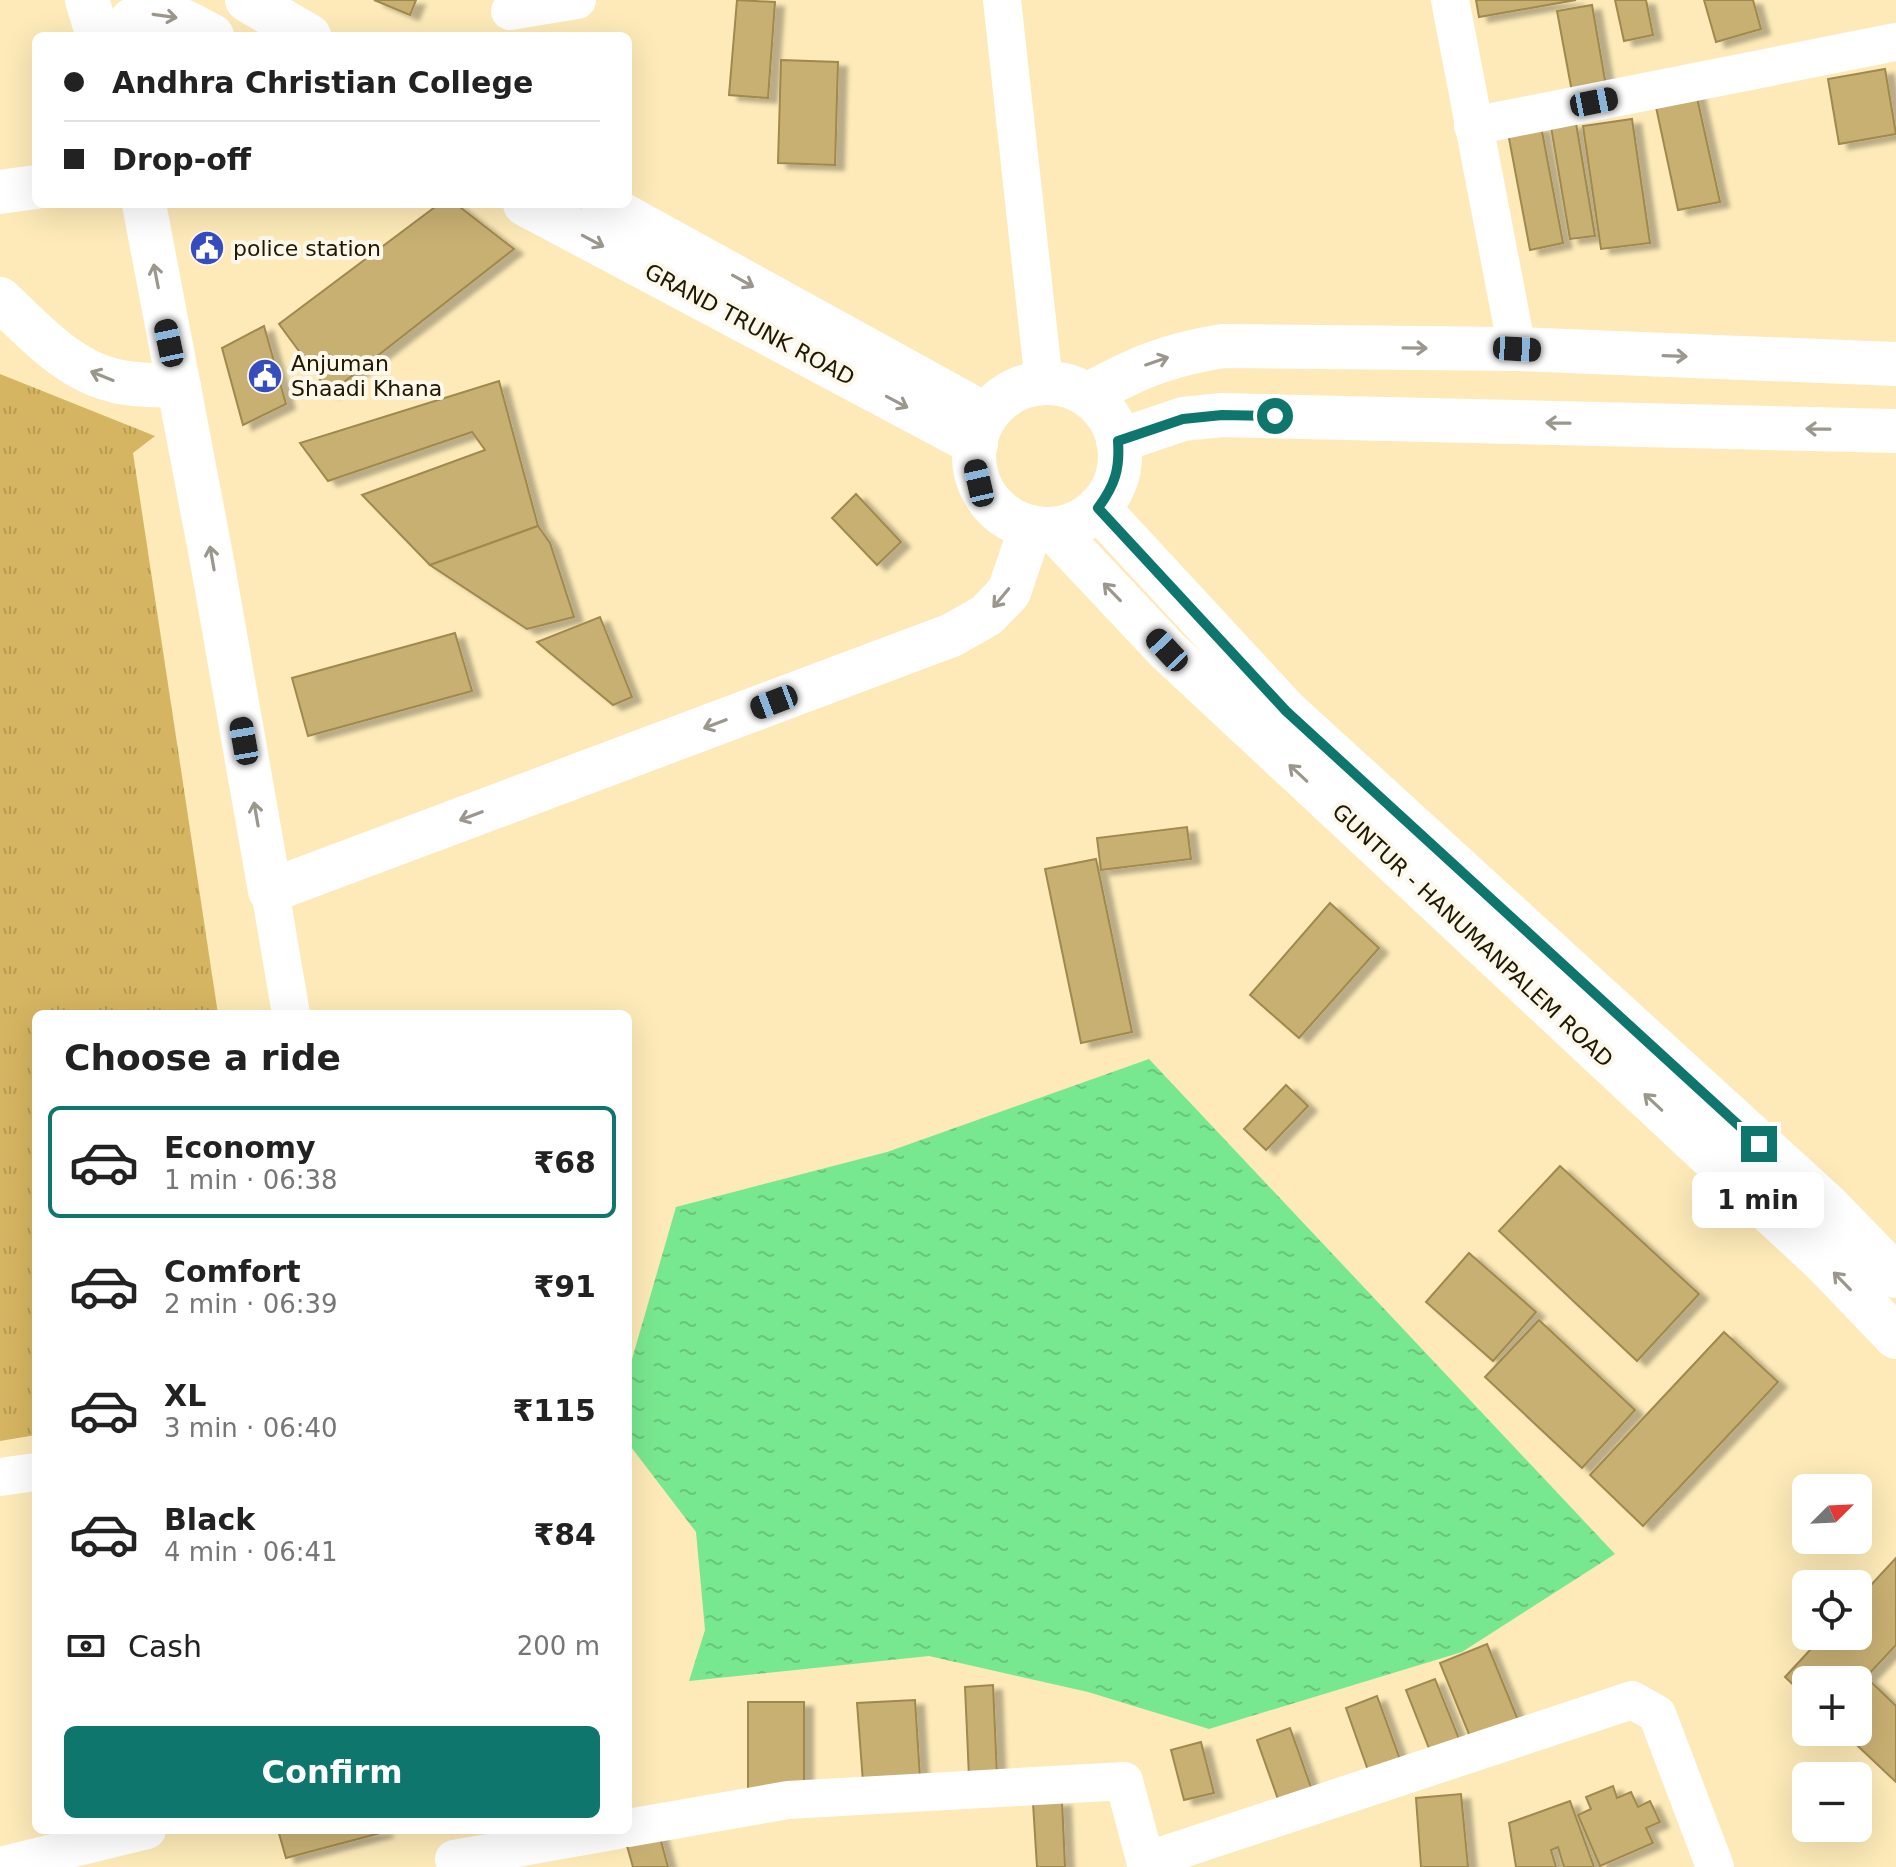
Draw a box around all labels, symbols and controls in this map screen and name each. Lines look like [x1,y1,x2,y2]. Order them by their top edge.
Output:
one-way arrow [152,9,177,24]
text: Andhra Christian College [112,65,533,100]
car [1568,86,1620,118]
text: Drop-off [112,142,251,177]
public building icon: police station [188,229,226,267]
one-way arrow [581,234,605,249]
place label: police station [233,236,381,261]
street label: GRAND TRUNK ROAD [641,259,859,390]
one-way arrow [147,264,162,289]
one-way arrow [731,274,754,290]
car [152,317,186,369]
car [1492,336,1542,362]
one-way arrow [1401,340,1428,356]
one-way arrow [1661,348,1688,363]
place label: Anjuman Shaadi Khana [291,351,442,401]
one-way arrow [1144,352,1169,367]
public building icon: Anjuman Shaadi Khana [246,357,284,395]
one-way arrow [90,368,115,382]
one-way arrow [885,395,909,411]
route start [1257,398,1293,434]
one-way arrow [1545,415,1572,431]
one-way arrow [1805,422,1832,437]
car [962,457,996,509]
one-way arrow [203,546,218,572]
one-way arrow [1103,583,1122,602]
one-way arrow [993,588,1011,609]
car [1142,624,1192,676]
car [747,682,801,722]
car [228,715,260,767]
one-way arrow [703,718,728,732]
one-way arrow [1288,764,1308,783]
street label: GUNTUR - HANUMANPALEM ROAD [1327,799,1618,1072]
one-way arrow [248,802,263,828]
one-way arrow [459,810,484,824]
text: Choose a ride [64,1037,341,1078]
one-way arrow [1644,1093,1664,1112]
icon: car [68,1126,140,1198]
route end [1741,1126,1777,1162]
text: Economy [164,1130,316,1165]
text: ₹68 [533,1145,596,1180]
text: 1 min · 06:38 [164,1165,338,1195]
callout: 1 min [1693,1172,1825,1228]
text: 1 min [1717,1185,1799,1215]
icon: car [68,1250,140,1322]
text: Comfort [164,1254,301,1289]
text: ₹91 [533,1269,596,1304]
one-way arrow [1834,1271,1852,1291]
text: 2 min · 06:39 [164,1289,338,1319]
icon: car [68,1374,140,1446]
text: XL [164,1378,206,1413]
text: ₹115 [513,1393,596,1428]
text: 3 min · 06:40 [164,1413,338,1443]
north arrow [1792,1474,1872,1554]
map controls [1792,1474,1872,1842]
icon: car [68,1498,140,1570]
text: Black [164,1502,255,1537]
text: ₹84 [533,1517,596,1552]
text: 4 min · 06:41 [164,1537,338,1567]
button: locate [1792,1570,1872,1650]
icon: cash [64,1624,108,1668]
text: Cash [128,1629,202,1664]
text: 200 m [517,1631,600,1661]
button: + [1792,1666,1872,1746]
button: Confirm [64,1726,600,1818]
button: − [1792,1762,1872,1842]

